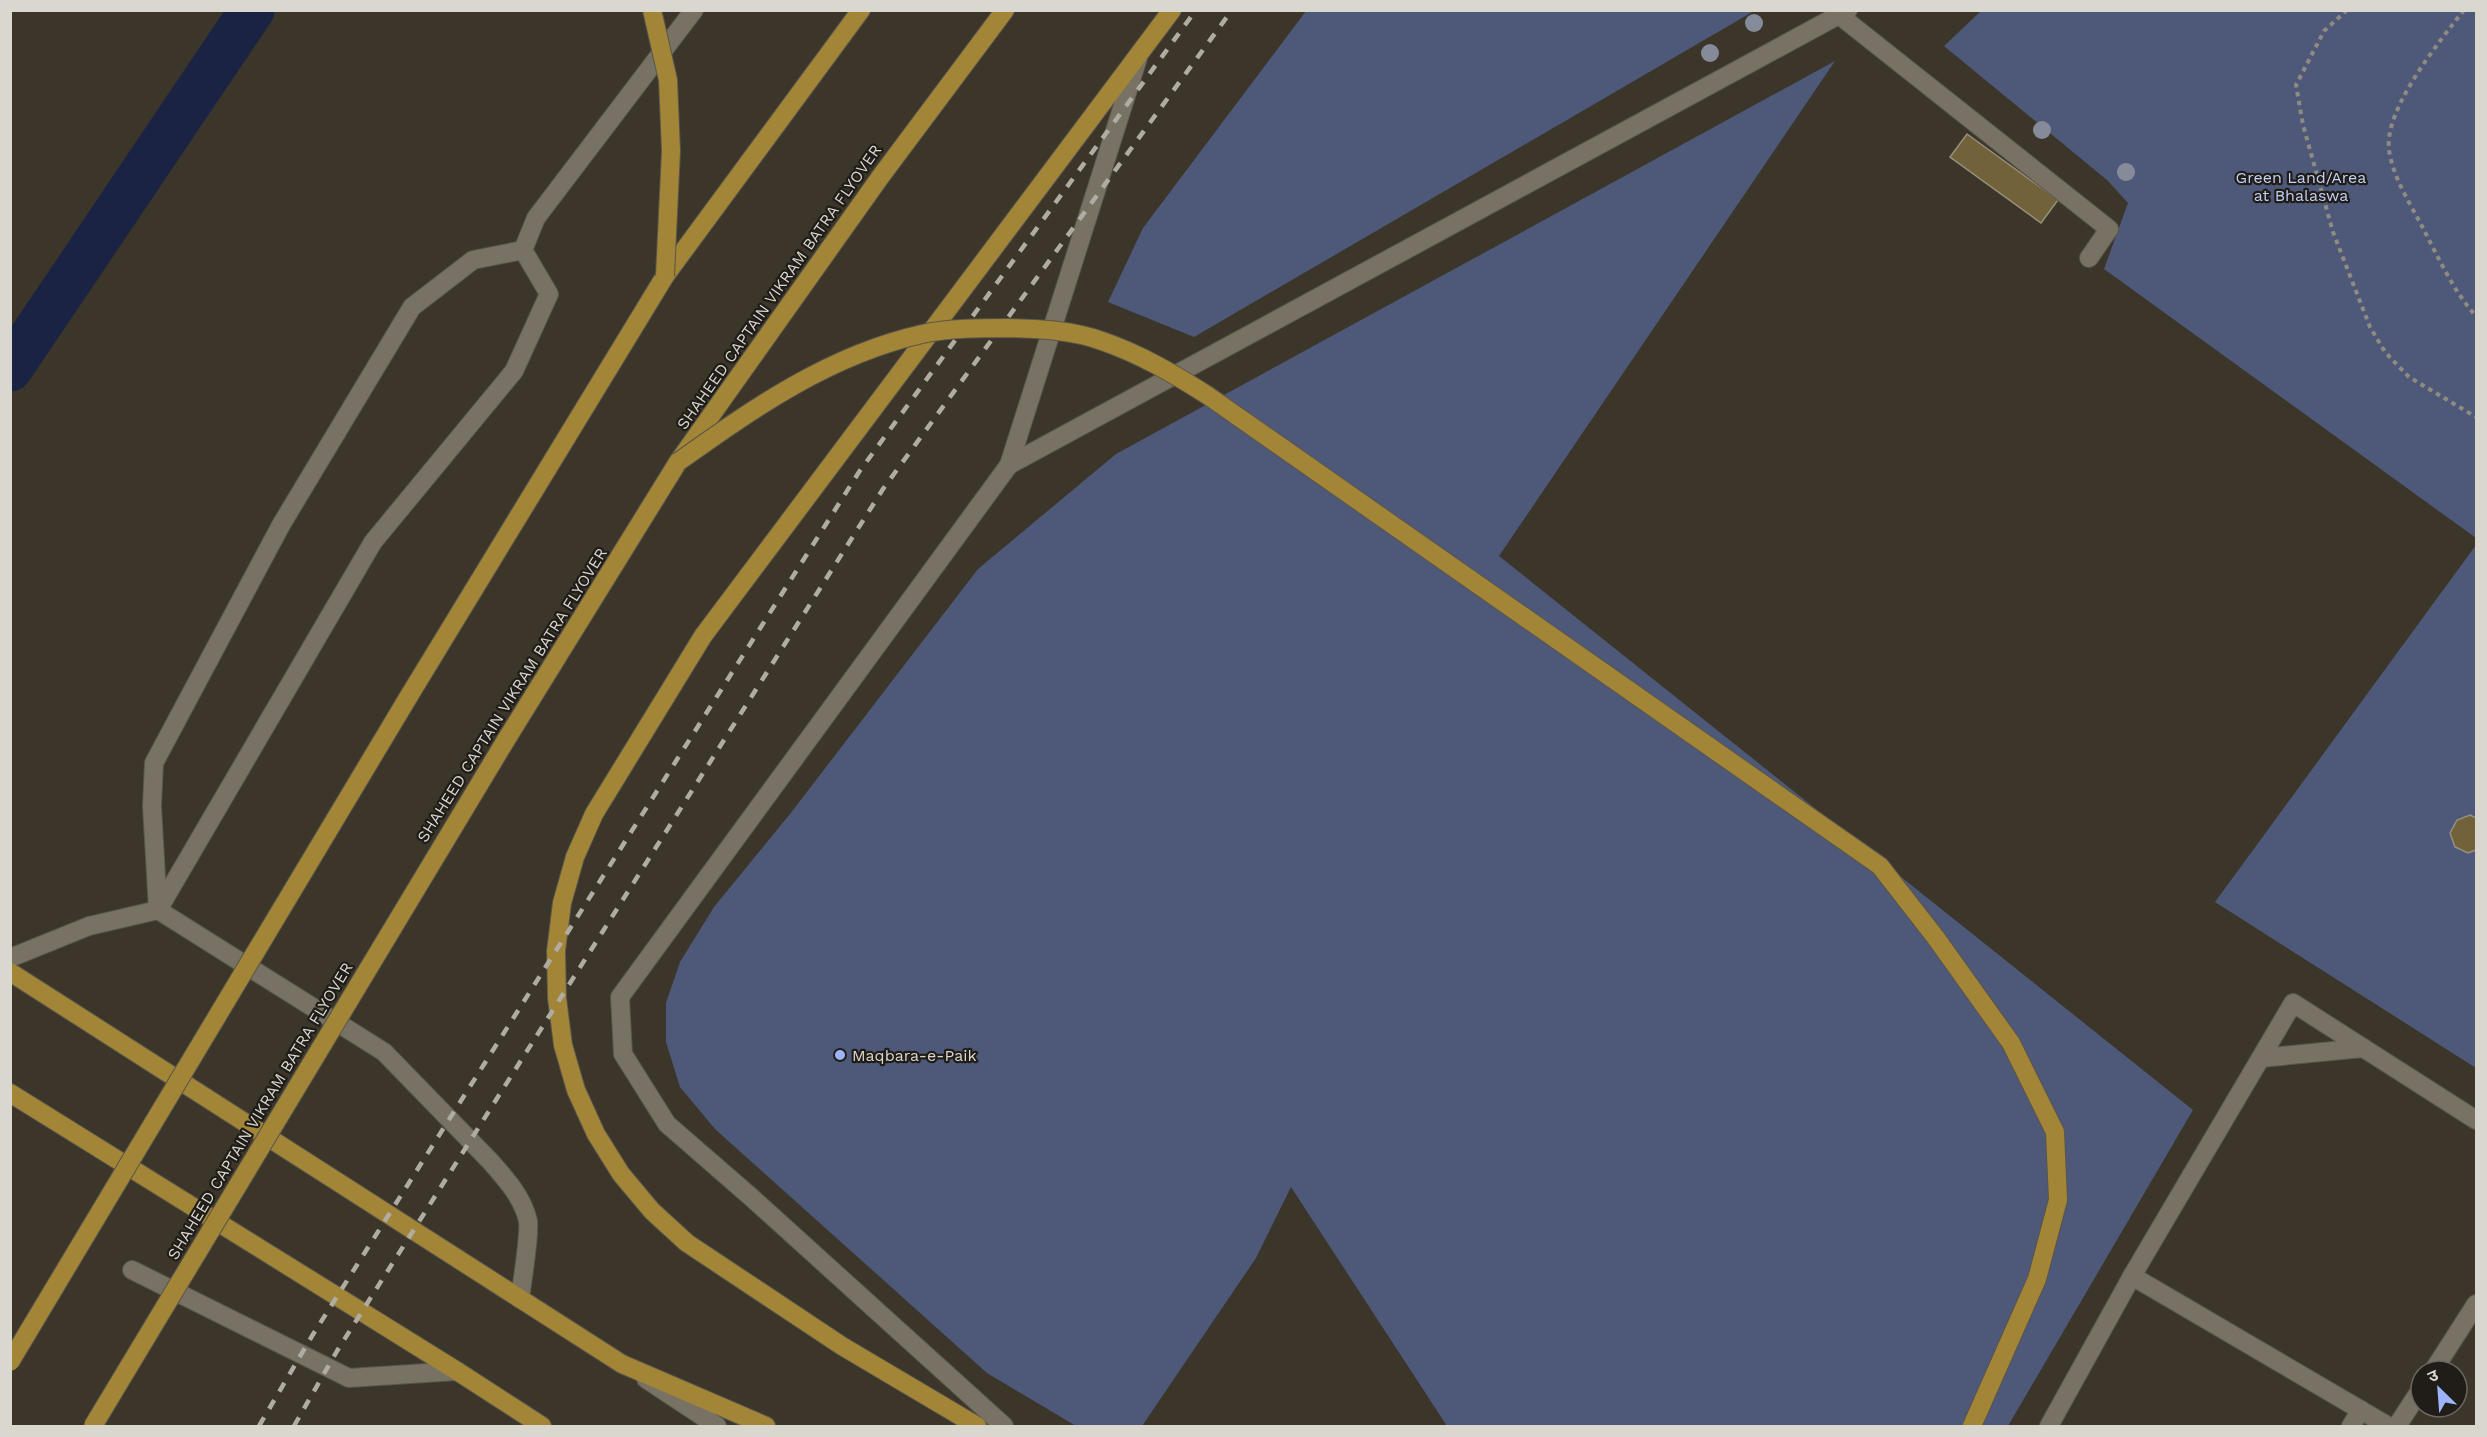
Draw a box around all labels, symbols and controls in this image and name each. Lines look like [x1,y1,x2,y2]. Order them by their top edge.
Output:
street label: SHAHEED CAPTAIN VIKRAM BATRA FLYOVER [673,141,885,433]
park label: Green Land/Area at Bhalaswa [2236,168,2366,205]
street label: SHAHEED CAPTAIN VIKRAM BATRA FLYOVER [413,544,611,846]
street label: SHAHEED CAPTAIN VIKRAM BATRA FLYOVER [163,959,357,1263]
place label: Maqbara-e-Paik [852,1046,977,1065]
marker: Maqbara-e-Paik [833,1048,847,1062]
north arrow [2409,1359,2469,1419]
text: उ [2425,1365,2442,1386]

